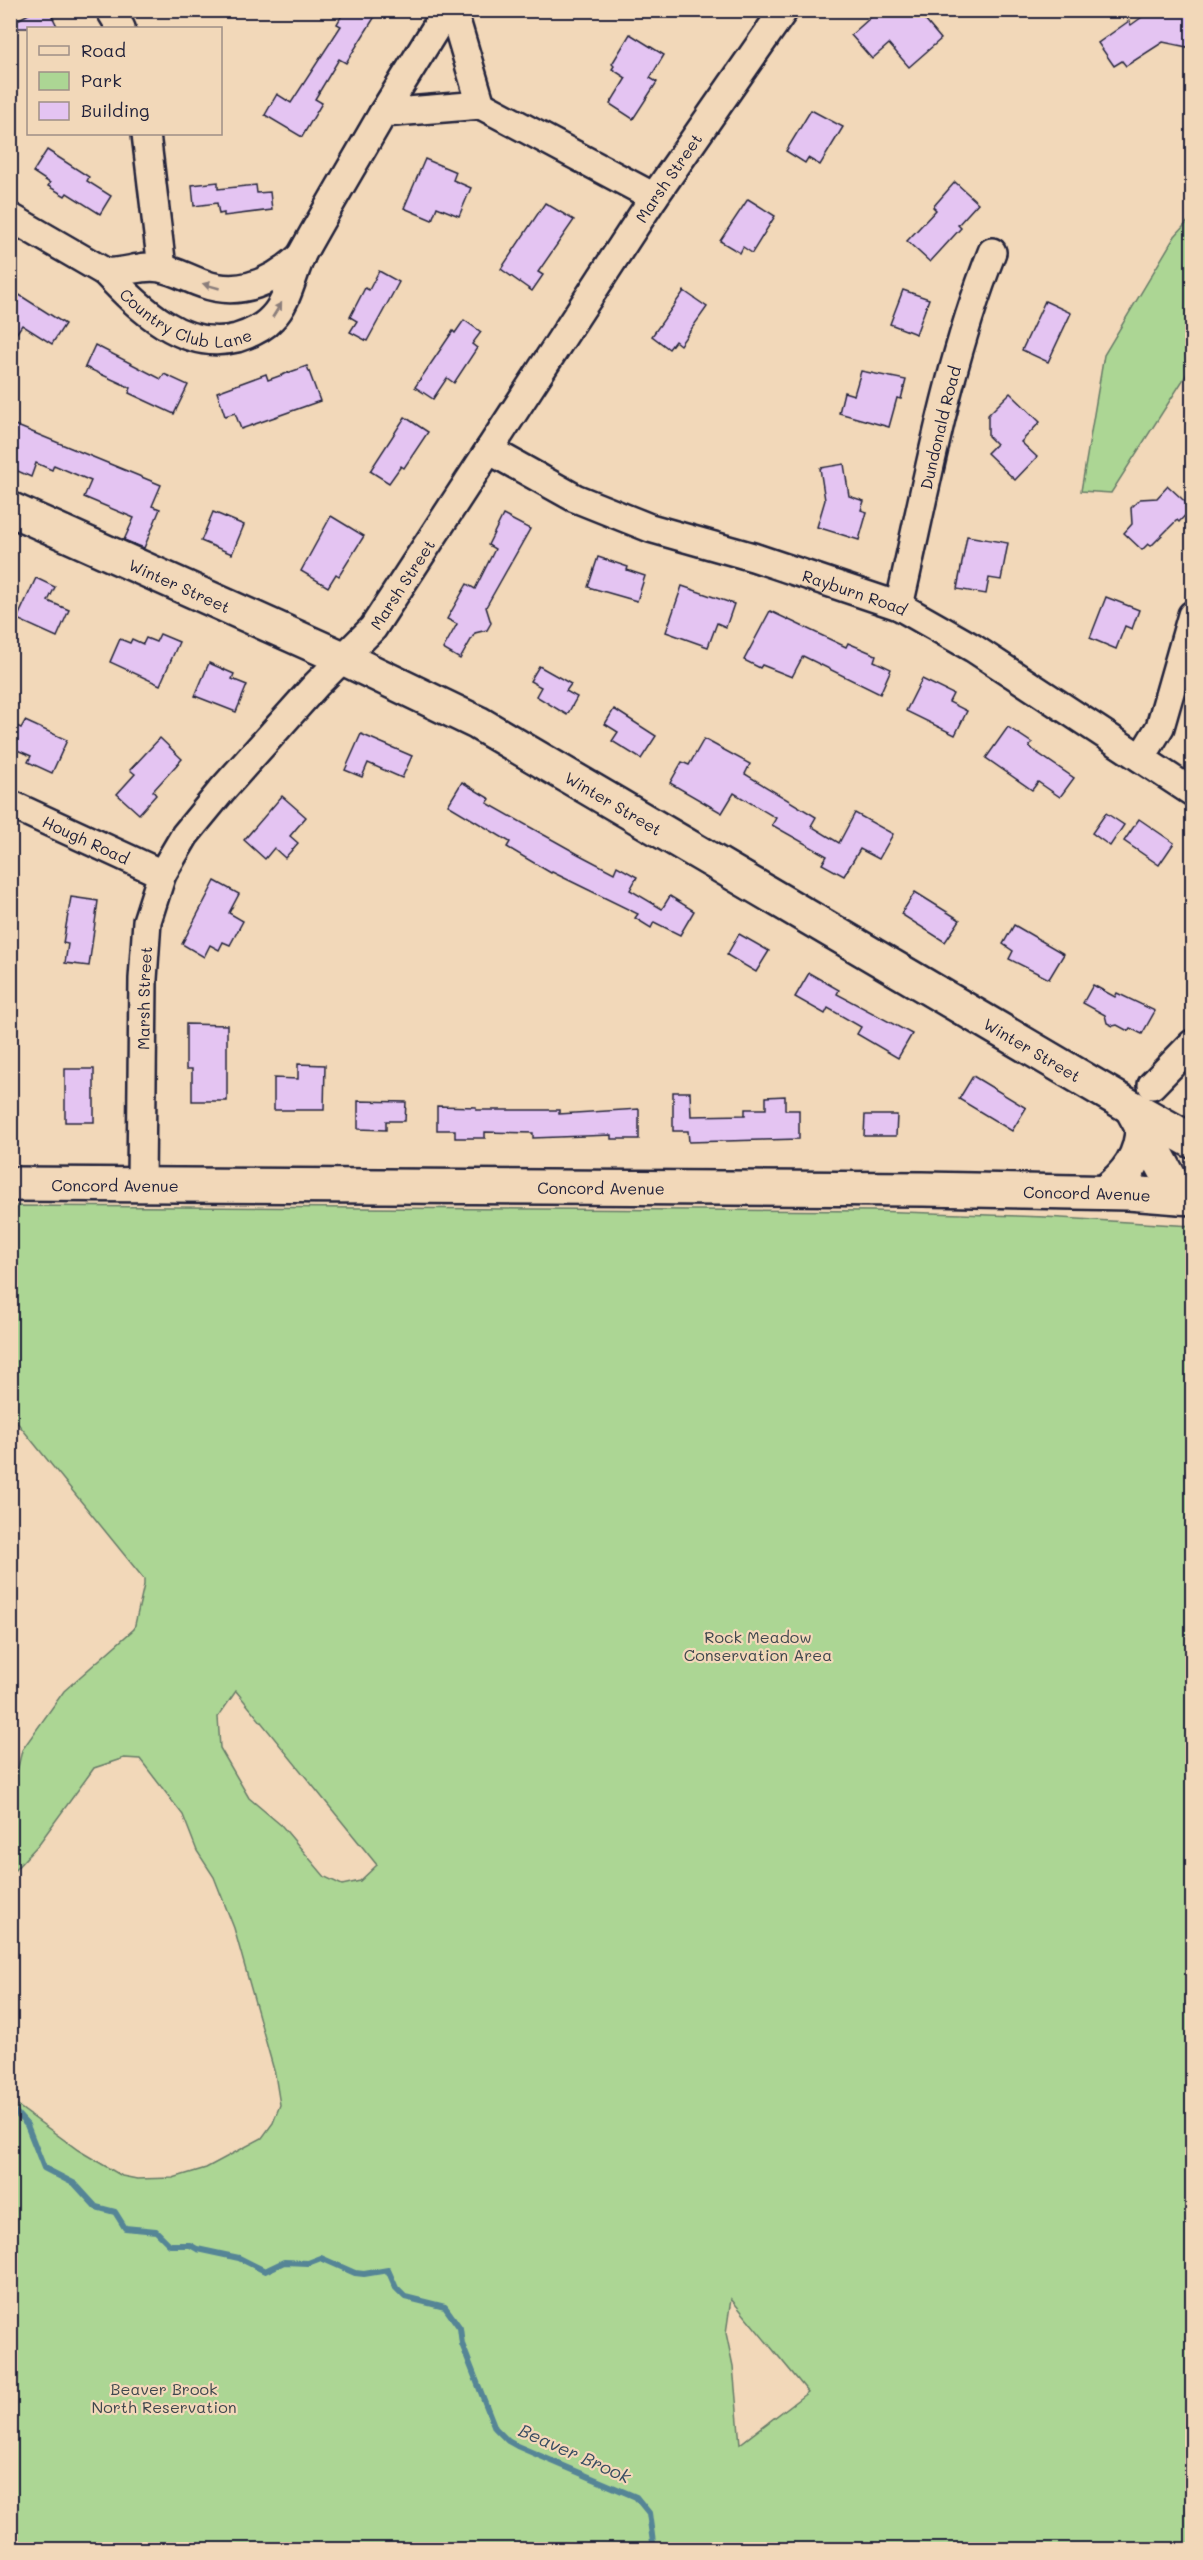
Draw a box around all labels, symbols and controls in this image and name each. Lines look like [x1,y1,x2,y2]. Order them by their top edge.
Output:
legend [27,27,222,135]
text: Road [81,38,126,62]
text: Park [81,68,122,92]
text: Building [81,98,149,122]
street label: Marsh Street [630,129,706,226]
one-way arrow [202,281,220,291]
street label: Country Club Lane [116,283,255,351]
one-way arrow [271,302,282,319]
street label: Dundonald Road [914,363,965,491]
street label: Marsh Street [365,535,439,633]
street label: Winter Street [126,553,234,617]
street label: Rayburn Road [800,564,912,619]
street label: Winter Street [561,766,666,839]
street label: Hough Road [40,810,133,868]
street label: Marsh Street [132,946,156,1050]
street label: Winter Street [980,1012,1085,1086]
street label: Concord Avenue [51,1174,179,1195]
street label: Concord Avenue [537,1176,665,1198]
street label: Concord Avenue [1023,1180,1151,1205]
park label: Rock Meadow Conservation Area [684,1626,832,1665]
park label: Beaver Brook North Reservation [91,2378,237,2417]
water label: Beaver Brook [515,2418,635,2489]

